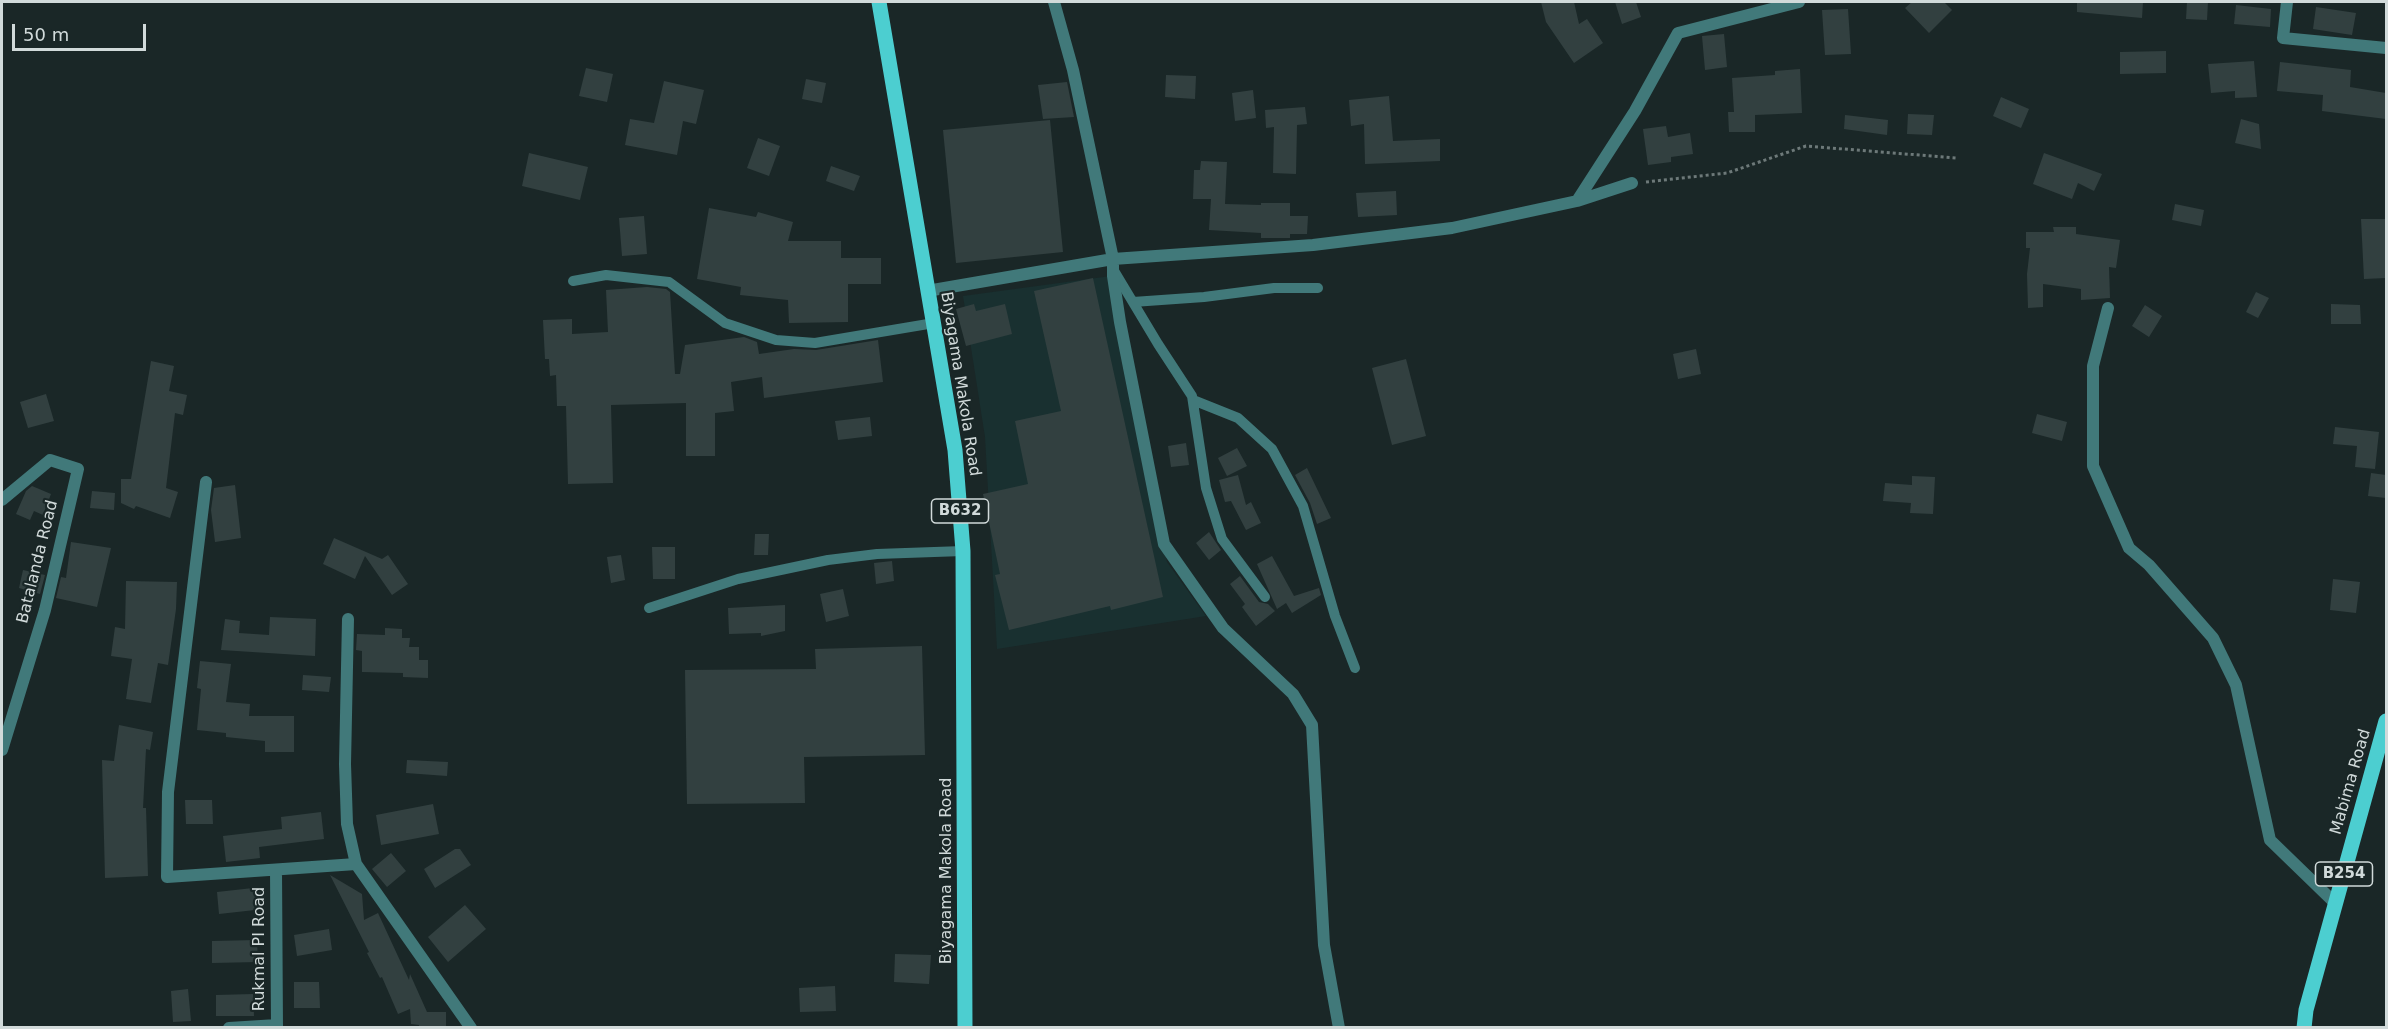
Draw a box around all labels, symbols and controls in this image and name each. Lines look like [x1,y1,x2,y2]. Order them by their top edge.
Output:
scale bar [15,12,148,50]
text: 50 m [23,24,69,45]
street label: Biyagama Makola Road [936,290,984,478]
street label: Batalanda Road [13,498,63,626]
road number: B632 [932,499,988,523]
street label: Mabima Road [2327,727,2375,837]
street label: Biyagama Makola Road [937,778,957,964]
road number: B254 [2316,862,2372,886]
street label: Rukmal PI Road [250,887,270,1011]

